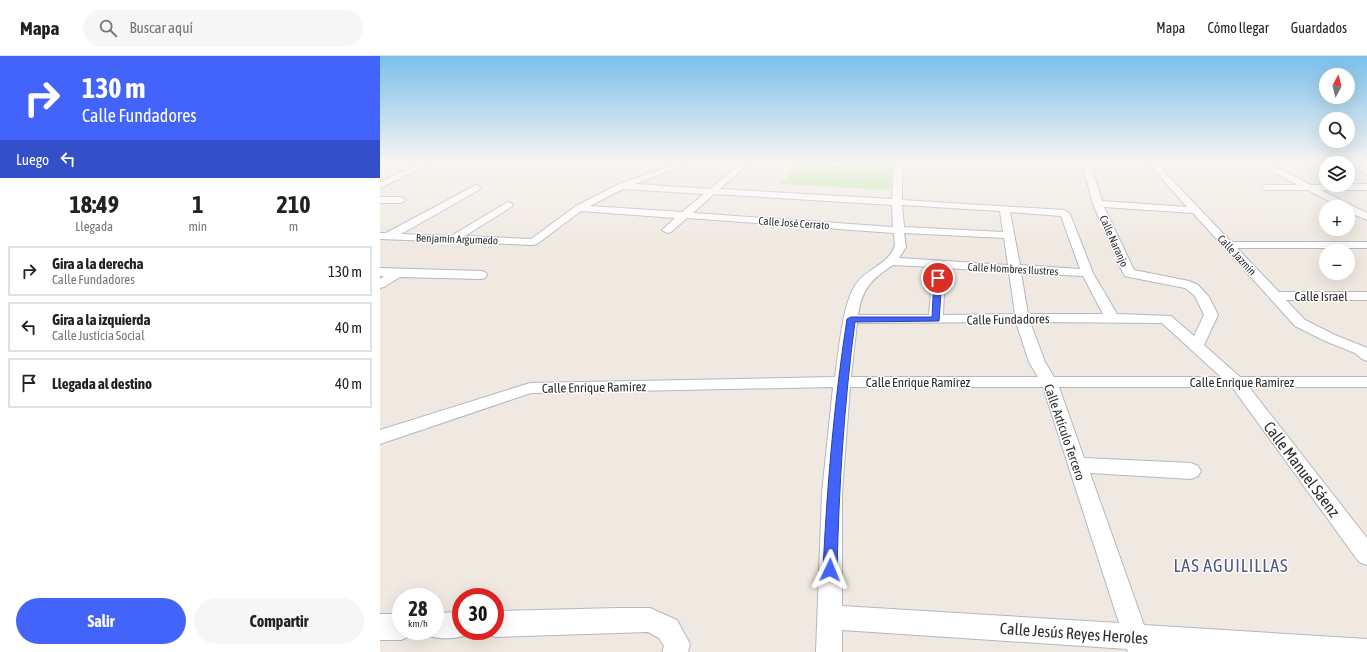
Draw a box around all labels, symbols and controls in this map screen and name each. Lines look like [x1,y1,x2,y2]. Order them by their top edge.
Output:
search box [83,10,363,46]
text: Mapa [20,17,59,39]
icon: search [97,17,119,39]
text: Buscar aquí [129,19,193,36]
text: Mapa [1156,20,1185,36]
text: Cómo llegar [1207,20,1269,36]
text: Guardados [1291,20,1347,36]
north arrow [1319,68,1355,104]
map controls [1319,68,1355,280]
icon: right [16,72,68,124]
text: 130 m [82,72,145,104]
text: Calle Fundadores [82,105,197,126]
button: search [1319,112,1355,148]
icon: left [57,148,79,170]
text: Luego [16,151,49,168]
button: layers [1319,156,1355,192]
text: 18:49 [70,191,119,218]
text: 1 [192,191,203,218]
text: 210 [277,191,310,218]
button: + [1319,200,1355,236]
street label: Calle Naranjo [1097,213,1131,269]
street label: Calle José Cerrato [758,215,830,231]
text: Llegada [75,219,113,234]
text: min [188,219,207,234]
text: m [289,219,298,234]
street label: Benjamín Argumedo [416,232,498,246]
street label: Calle Jazmín [1215,232,1259,278]
button: − [1319,244,1355,280]
text: Gira a la derecha [52,255,143,272]
icon: right [18,260,40,282]
pin [921,261,955,295]
street label: Calle Hombres Ilustres [967,261,1059,277]
text: 130 m [328,263,362,280]
icon: arrive [927,267,949,289]
text: Calle Fundadores [52,272,135,287]
street label: Calle Israel [1294,289,1348,304]
text: Gira a la izquierda [52,311,150,328]
street label: Calle Fundadores [966,311,1050,328]
icon: left [18,316,40,338]
text: 40 m [335,319,362,336]
text: Calle Justicia Social [52,328,145,343]
icon: arrive [18,372,40,394]
text: Llegada al destino [52,375,152,392]
text: 40 m [335,375,362,392]
street label: Calle Enrique Ramírez [866,375,971,390]
street label: Calle Enrique Ramírez [1190,375,1295,390]
street label: Calle Enrique Ramírez [542,379,647,396]
street label: Calle Artículo Tercero [1041,382,1088,482]
street label: Calle Manuel Sáenz [1260,418,1344,520]
position arrow [809,549,851,591]
district label: LAS AGUILILLAS [1173,555,1289,576]
speed limit sign: 30 [452,588,504,640]
text: 28 [409,597,427,620]
button: Salir [16,598,186,644]
button: Compartir [194,598,364,644]
text: km/h [408,618,428,629]
street label: Calle Jesús Reyes Heroles [999,619,1149,648]

